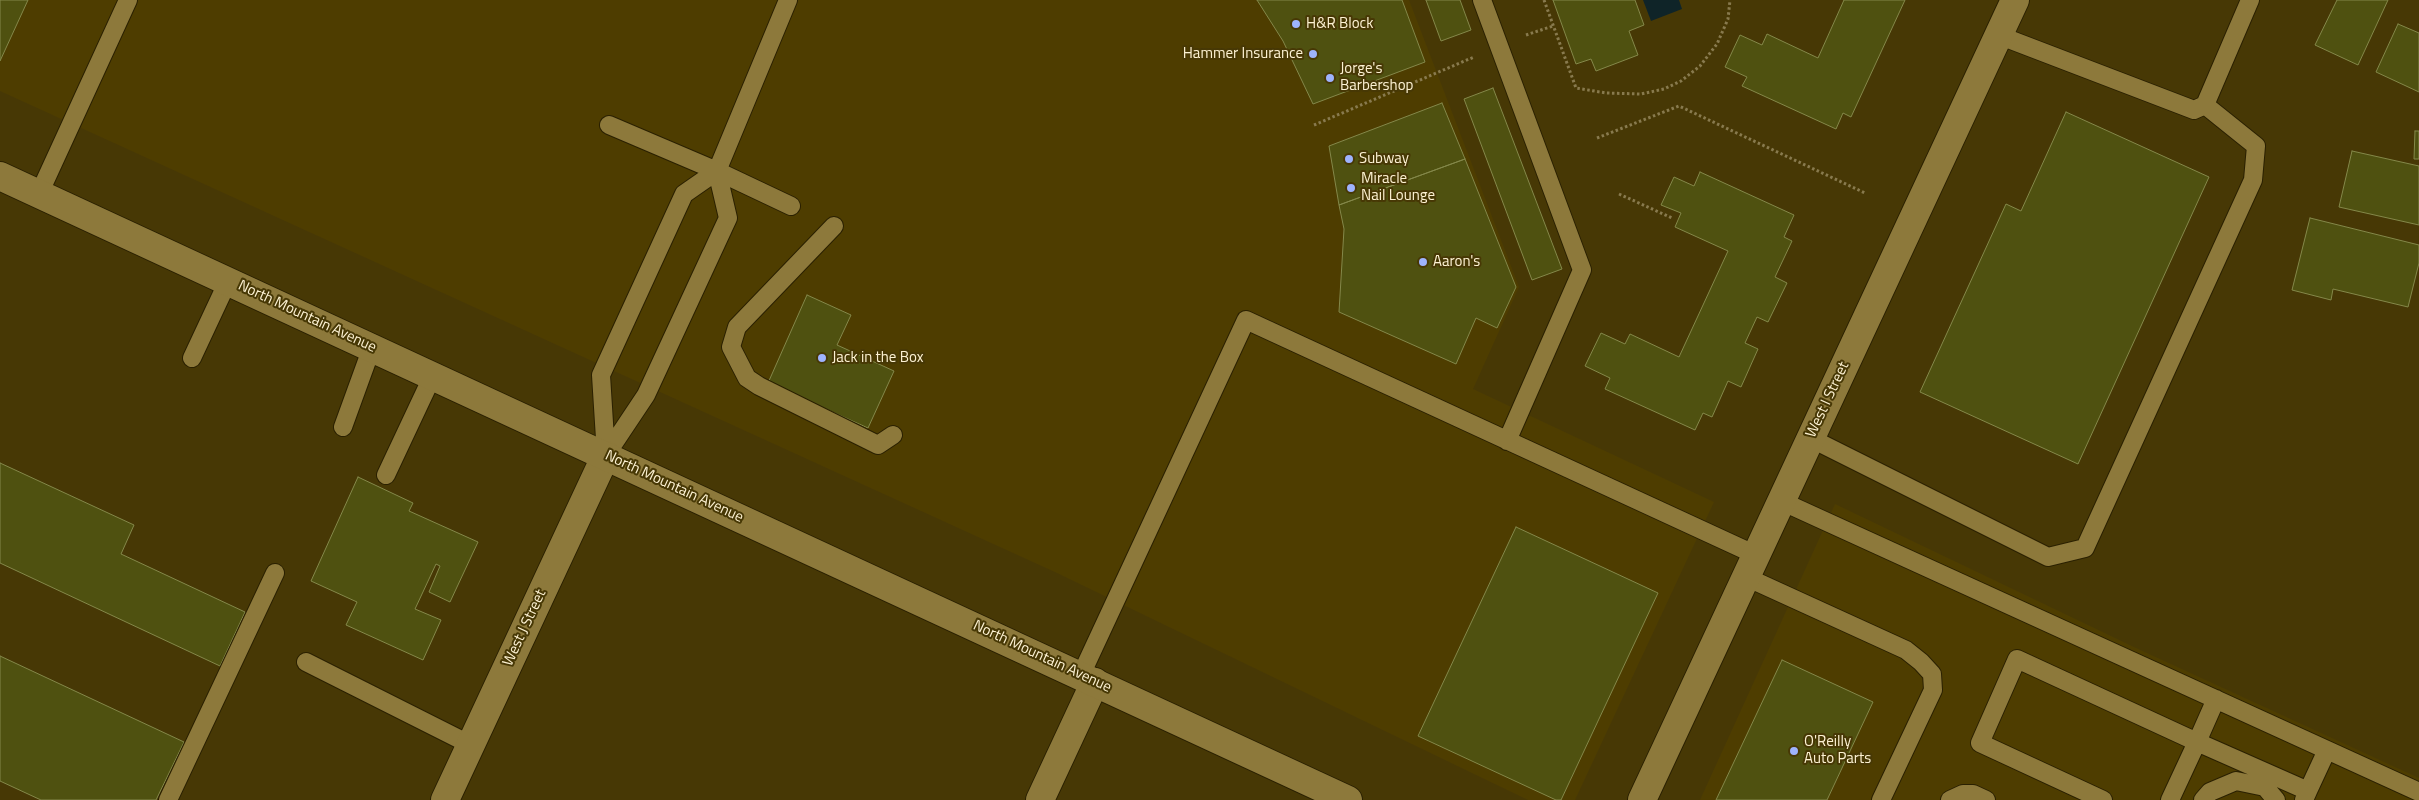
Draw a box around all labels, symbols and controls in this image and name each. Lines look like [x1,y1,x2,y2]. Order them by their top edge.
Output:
place label: H&R Block [1306,15,1373,33]
marker: H&R Block [1290,18,1302,30]
place label: Hammer Insurance [1183,45,1303,63]
marker: Hammer Insurance [1307,48,1319,60]
place label: Jorge's Barbershop [1340,60,1413,95]
marker: Jorge's Barbershop [1324,72,1336,84]
place label: Subway [1359,150,1409,168]
marker: Subway [1343,153,1355,165]
place label: Miracle Nail Lounge [1361,170,1435,205]
marker: Miracle Nail Lounge [1345,182,1357,194]
place label: Aaron's [1433,253,1480,271]
marker: Aaron's [1417,256,1429,268]
street label: North Mountain Avenue [235,277,379,357]
place label: Jack in the Box [832,349,923,367]
marker: Jack in the Box [816,352,828,364]
street label: West I Street [1803,359,1853,441]
street label: North Mountain Avenue [602,447,746,527]
street label: West J Street [499,587,551,669]
street label: North Mountain Avenue [970,617,1114,697]
place label: O'Reilly Auto Parts [1804,733,1871,768]
marker: O'Reilly Auto Parts [1788,745,1800,757]

